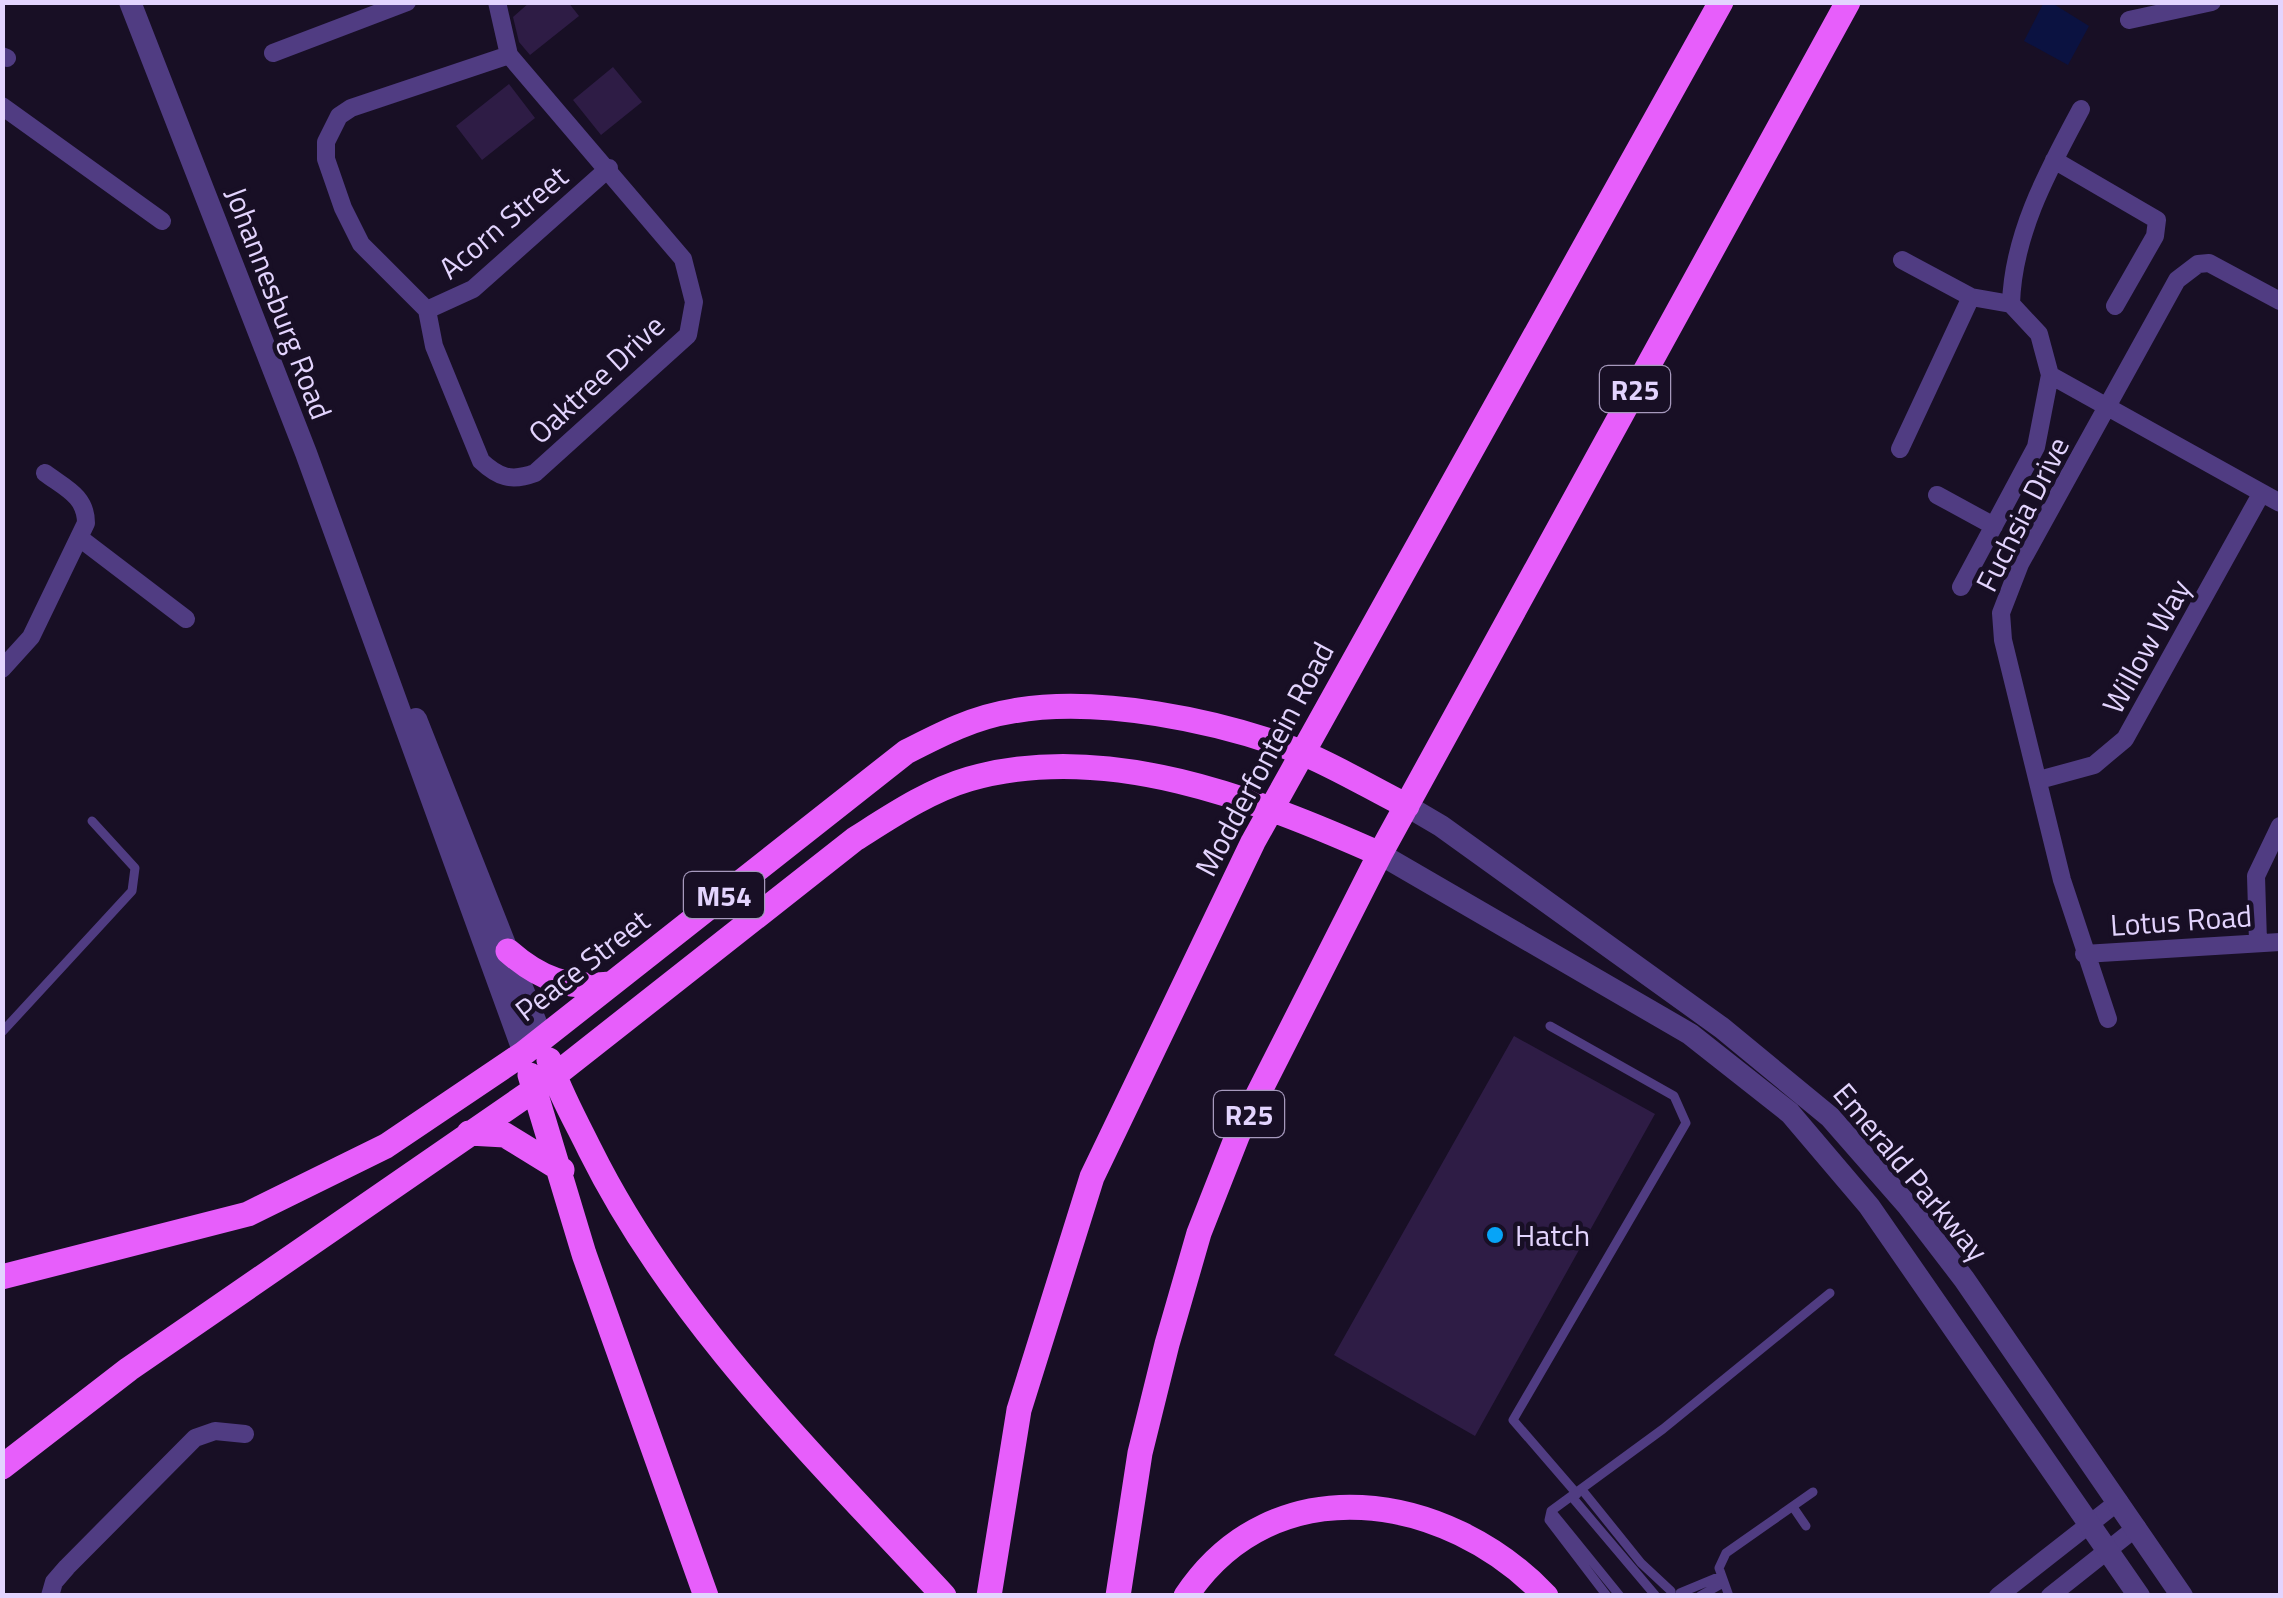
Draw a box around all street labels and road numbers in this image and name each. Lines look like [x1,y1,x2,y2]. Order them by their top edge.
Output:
street label: Acorn Street [428,154,578,290]
street label: Johannesburg Road [214,180,344,426]
street label: Oaktree Drive [517,303,675,455]
road number: R25 [1600,366,1670,412]
street label: Fuchsia Drive [1963,429,2081,599]
street label: Willow Way [2090,570,2202,722]
street label: Modderfontein Road [1183,634,1345,884]
road number: M54 [684,872,764,918]
street label: Lotus Road [2109,892,2253,948]
street label: Peace Street [505,897,660,1032]
street label: Emerald Parkway [1822,1073,2000,1271]
road number: R25 [1214,1091,1284,1137]

